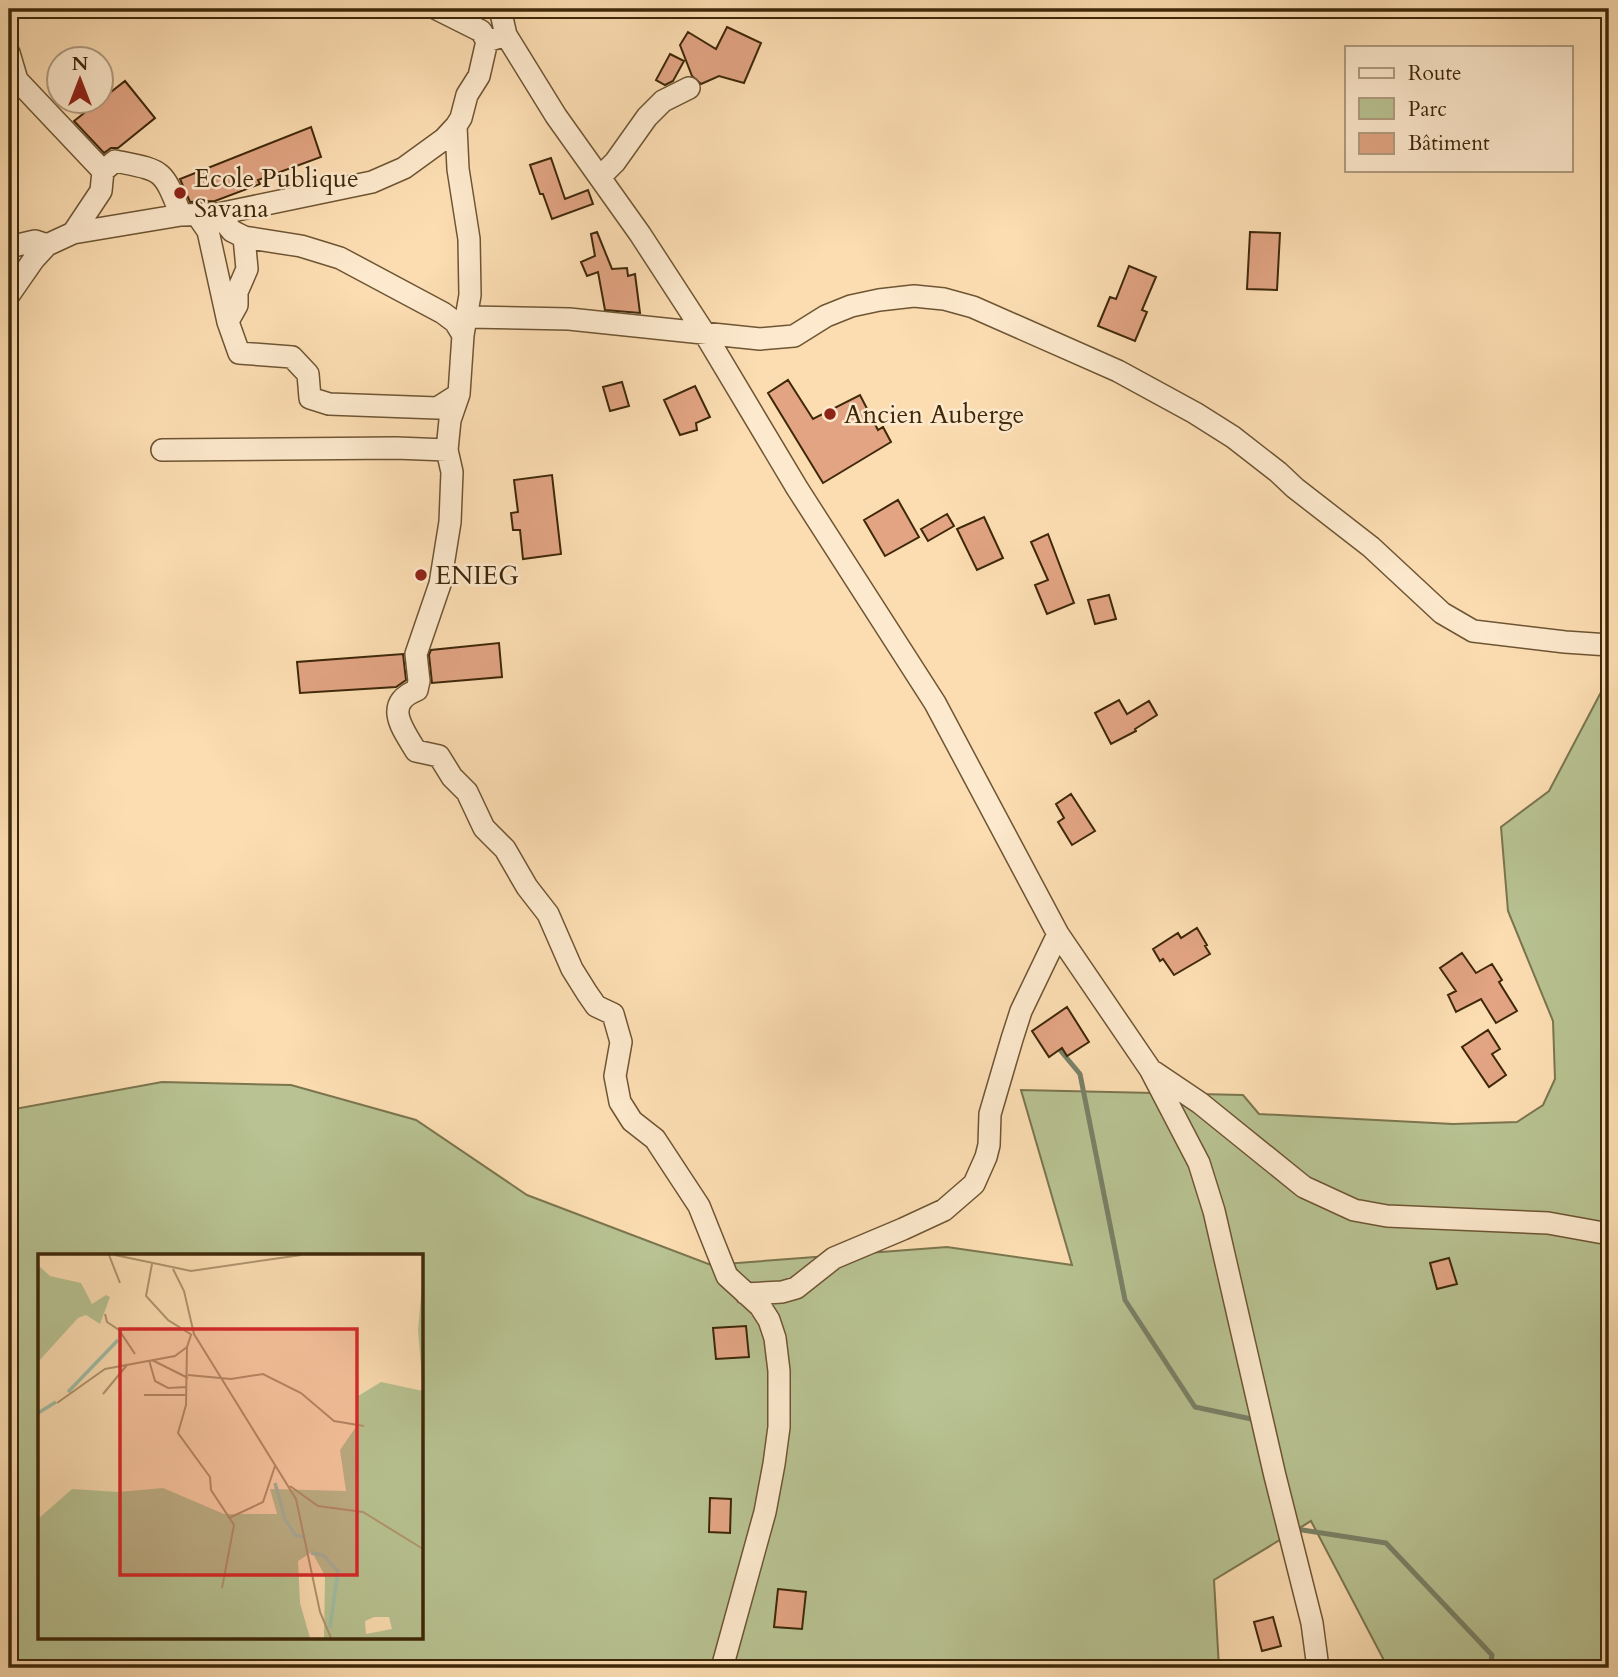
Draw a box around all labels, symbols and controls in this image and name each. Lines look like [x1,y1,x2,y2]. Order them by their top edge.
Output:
north arrow [46,46,116,116]
legend [1345,46,1572,172]
text: N [72,51,89,77]
text: Route [1408,59,1462,88]
text: Parc [1408,95,1447,124]
text: Bâtiment [1408,129,1490,158]
place label: Ecole Publique Savana [194,161,359,226]
marker: Ecole Publique Savana [172,185,188,201]
place label: Ancien Auberge [844,397,1024,432]
marker: Ancien Auberge [822,406,838,422]
place label: ENIEG [435,558,519,593]
marker: ENIEG [413,567,429,583]
inset map [38,1254,424,1638]

